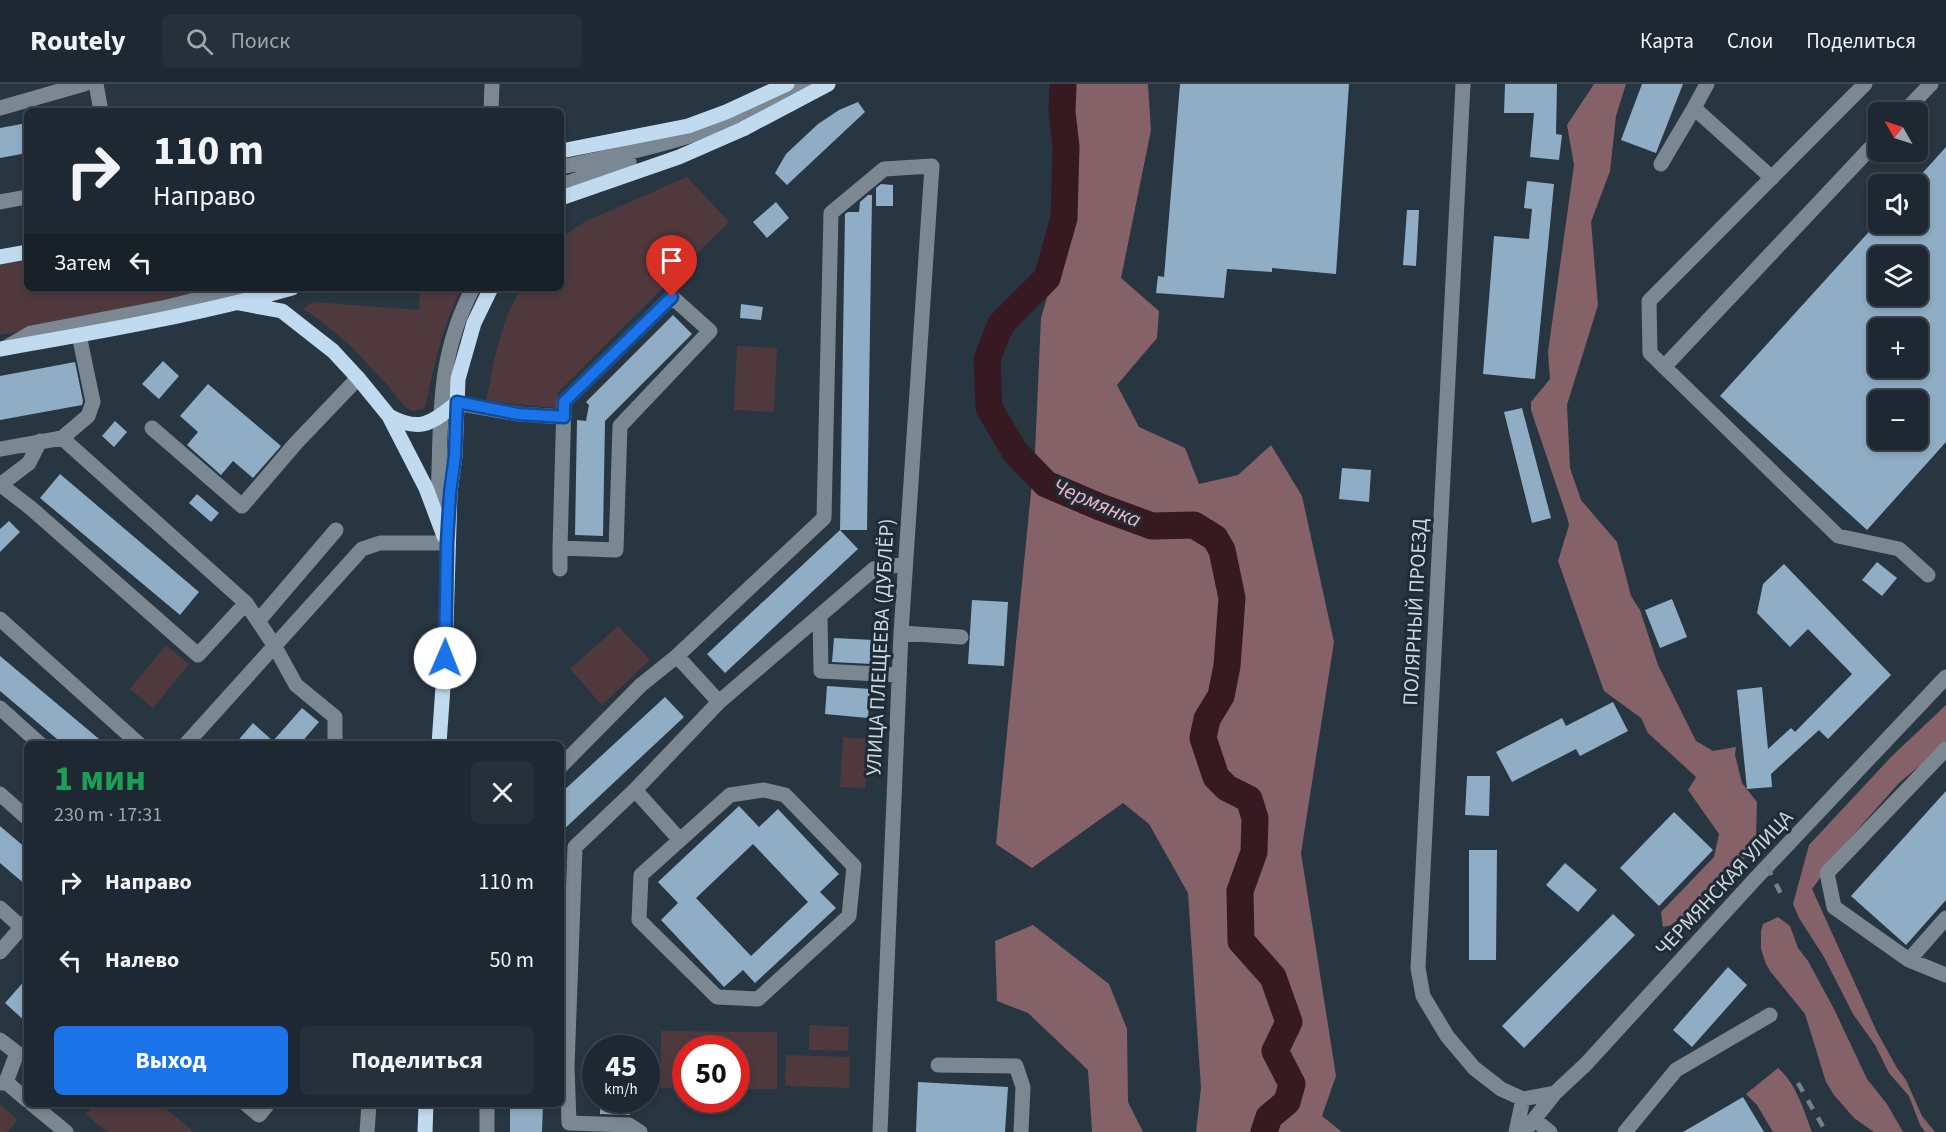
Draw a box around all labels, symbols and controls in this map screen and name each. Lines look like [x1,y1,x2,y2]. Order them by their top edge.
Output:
search box [162,14,582,68]
text: Routely [30,21,126,61]
icon: search [183,25,216,58]
text: Поиск [231,25,290,57]
text: Карта [1640,26,1694,56]
text: Слои [1727,26,1773,56]
text: Поделиться [1806,26,1916,56]
north arrow [1868,102,1928,162]
map controls [1868,102,1928,450]
text: 110 m [153,121,264,181]
icon: right [54,132,132,210]
button: sound [1868,174,1928,234]
text: Направо [153,177,256,216]
pin [646,235,697,297]
icon: arrive [655,244,688,277]
icon: left [124,246,157,279]
button: layers [1868,246,1928,306]
text: Затем [54,247,112,279]
button: + [1868,318,1928,378]
button: − [1868,390,1928,450]
water label: Чермянка [1048,470,1146,536]
street label: ПОЛЯРНЫЙ ПРОЕЗД [1395,517,1435,707]
street label: УЛИЦА ПЛЕЩЕЕВА (ДУБЛЁР) [858,518,902,776]
position arrow [413,626,477,690]
text: 1 мин [54,753,146,804]
button: close [471,761,534,824]
text: 230 m · 17:31 [54,801,162,829]
street label: ЧЕРМЯНСКАЯ УЛИЦА [1648,803,1800,963]
icon: right [54,866,87,899]
text: Направо [105,866,192,898]
text: 110 m [479,866,534,898]
icon: left [54,944,87,977]
text: Налево [105,944,179,976]
text: 50 m [489,944,534,976]
button: Выход [54,1026,288,1095]
button: Поделиться [300,1026,534,1095]
speed limit sign: 50 [672,1035,750,1113]
text: 45 [605,1045,637,1088]
text: km/h [604,1079,638,1100]

